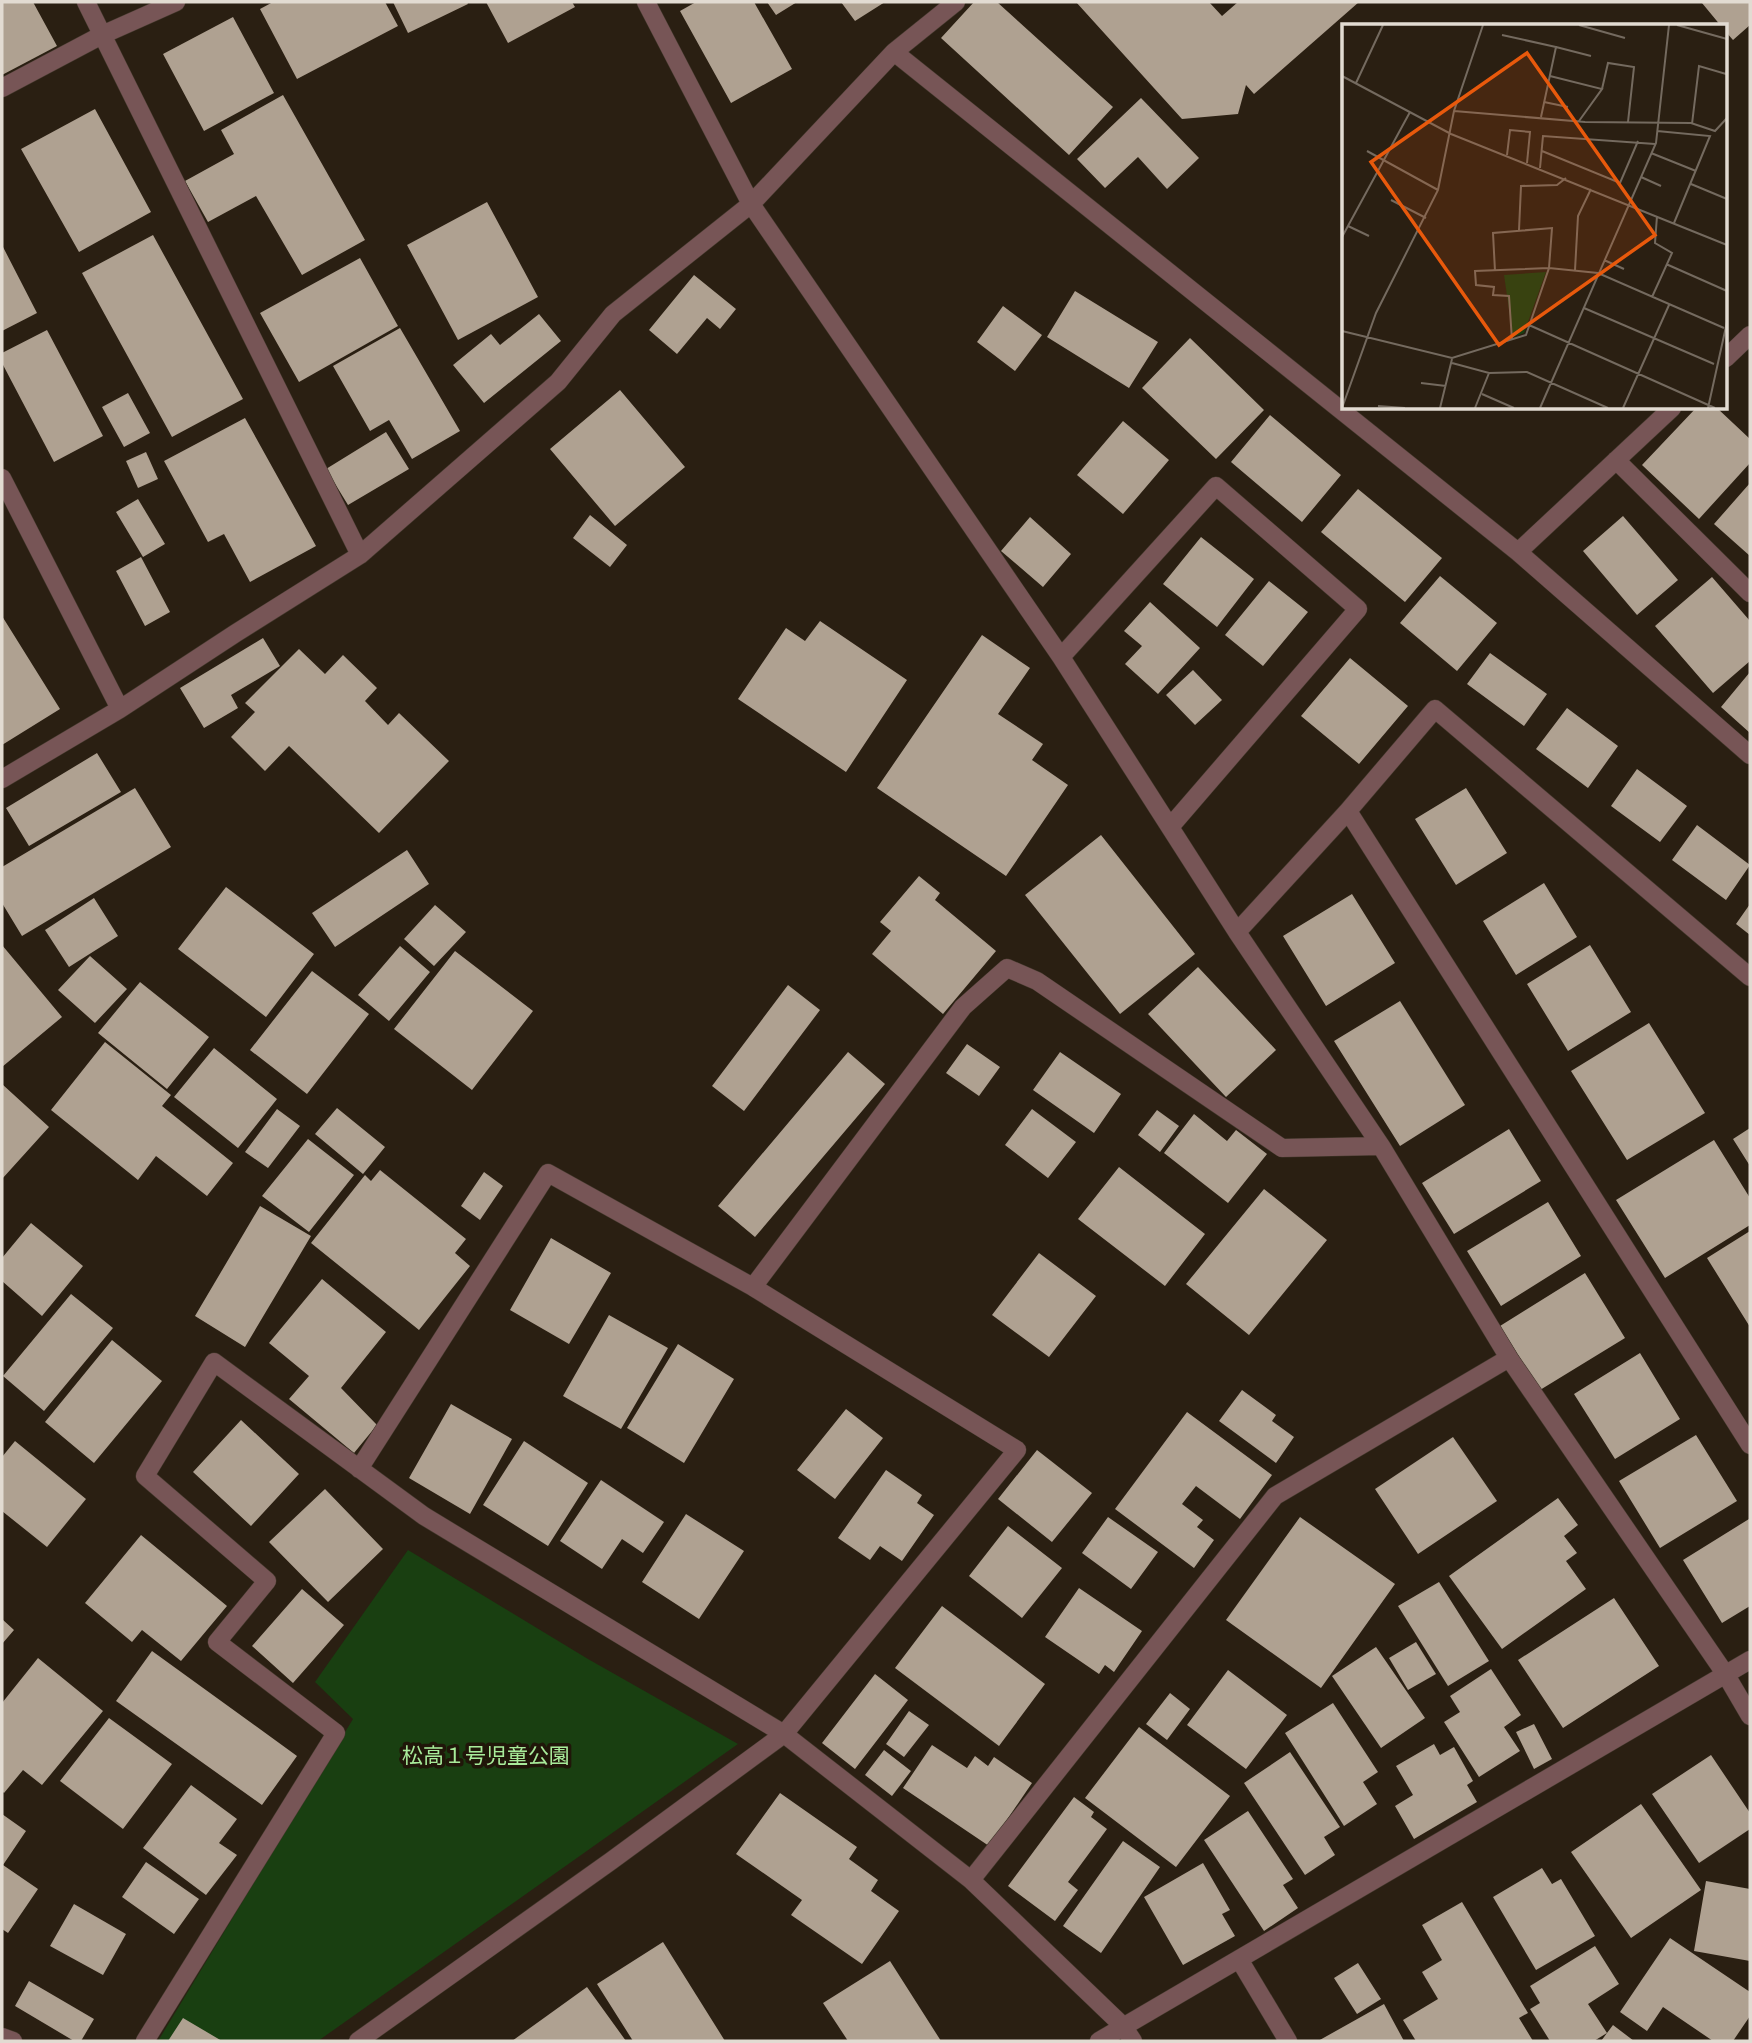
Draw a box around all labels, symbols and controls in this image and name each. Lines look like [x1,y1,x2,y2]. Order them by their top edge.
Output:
inset map [1342,24,1728,410]
park label: 松高１号児童公園 [402,1742,570,1768]

